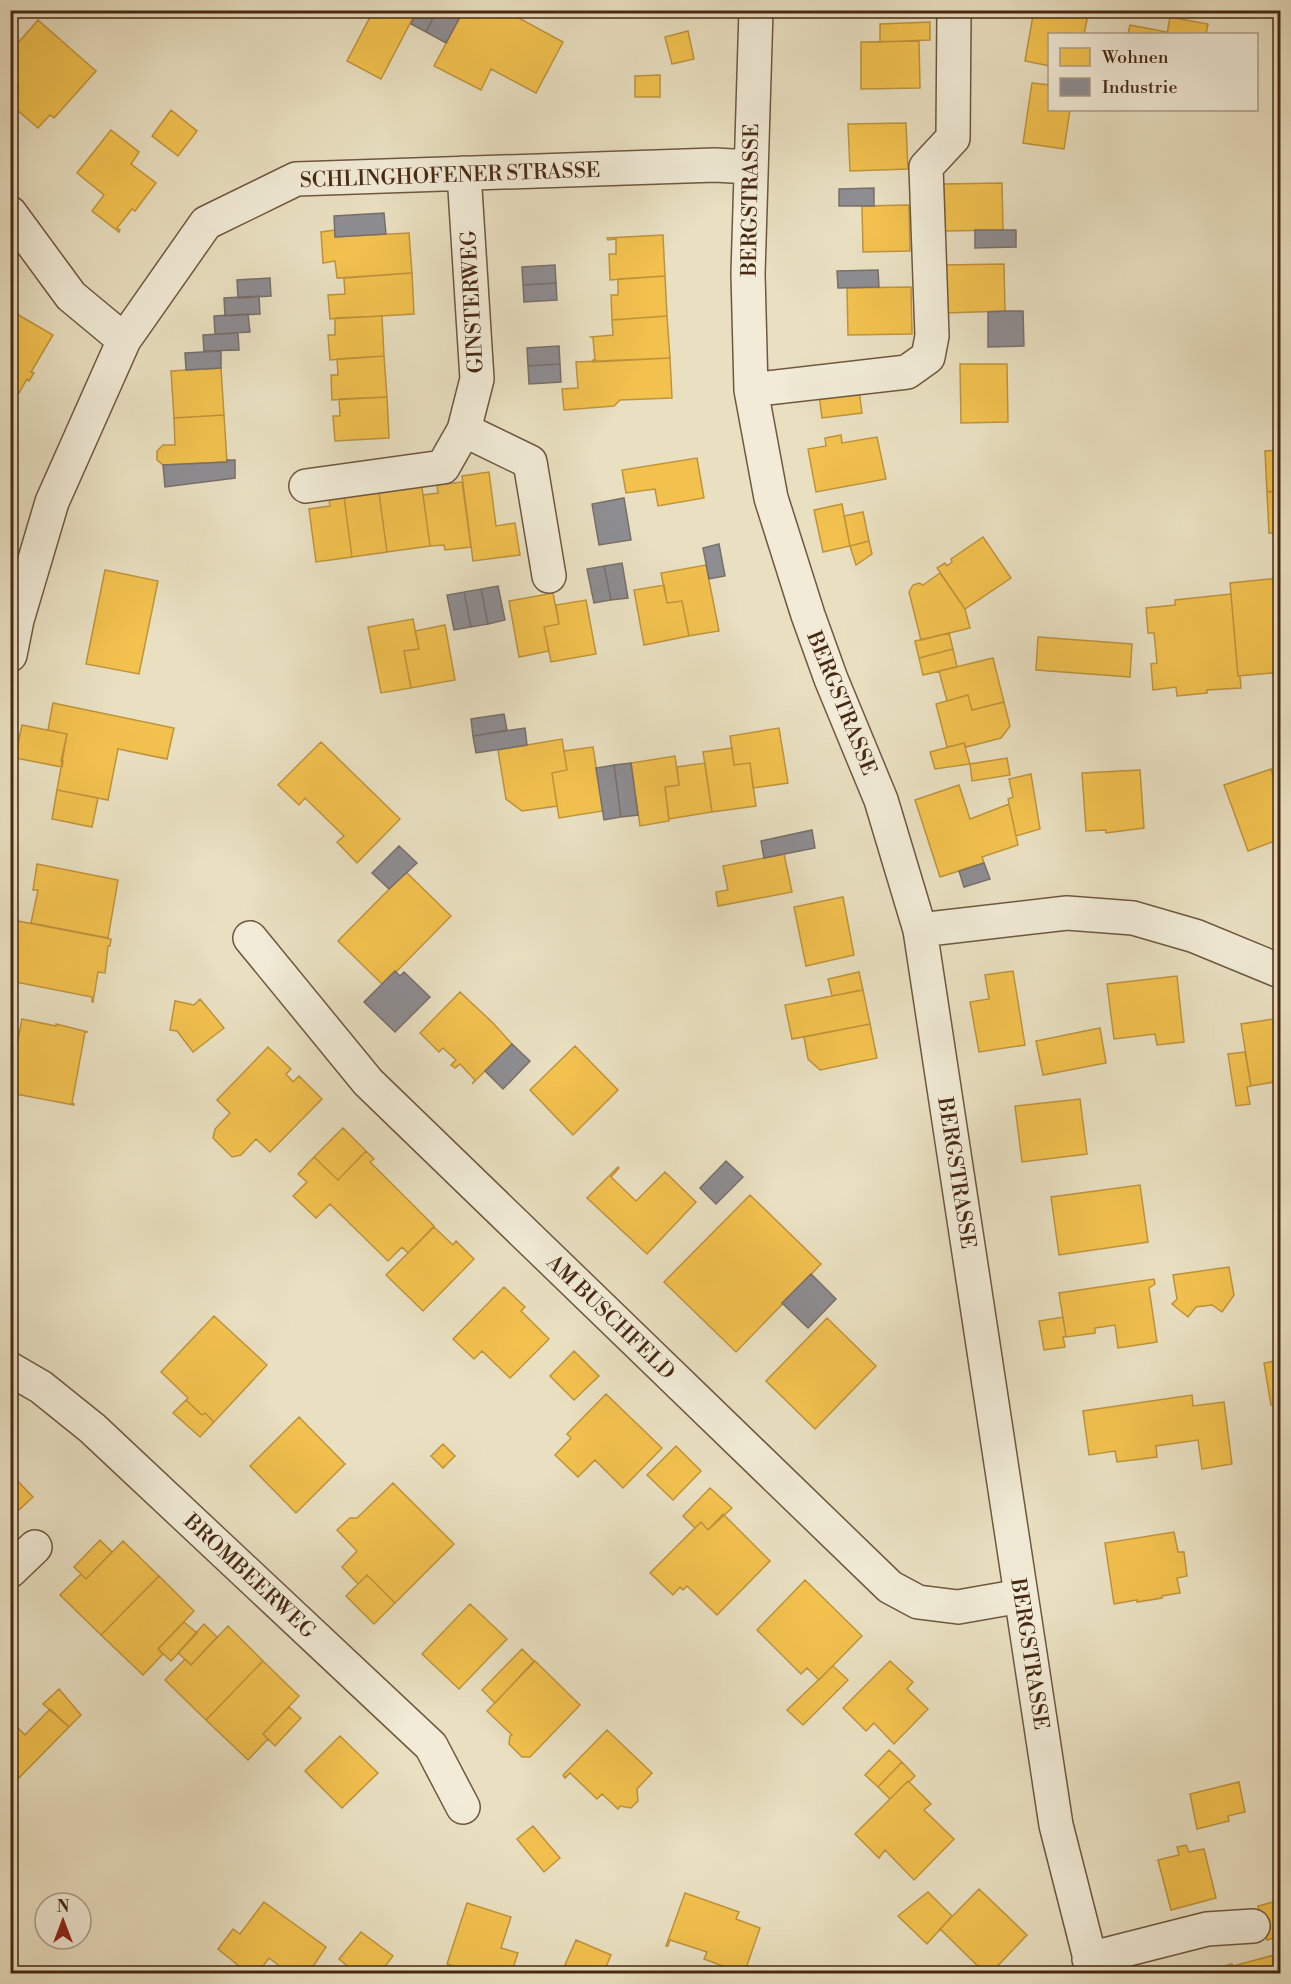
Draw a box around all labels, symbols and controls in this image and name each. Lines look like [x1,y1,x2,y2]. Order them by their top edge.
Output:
legend [1048,33,1258,111]
text: Wohnen [1101,46,1169,69]
text: Industrie [1102,76,1178,99]
street label: BERGSTRASSE [737,123,765,278]
street label: SCHLINGHOFENER STRASSE [299,158,601,194]
street label: GINSTERWEG [456,229,490,374]
street label: BERGSTRASSE [800,627,882,779]
street label: BERGSTRASSE [931,1095,981,1251]
street label: AM BUSCHFELD [540,1249,680,1386]
street label: BROMBEERWEG [177,1508,321,1645]
street label: BERGSTRASSE [1004,1576,1054,1732]
north arrow [33,1891,93,1951]
text: N [57,1897,70,1917]

